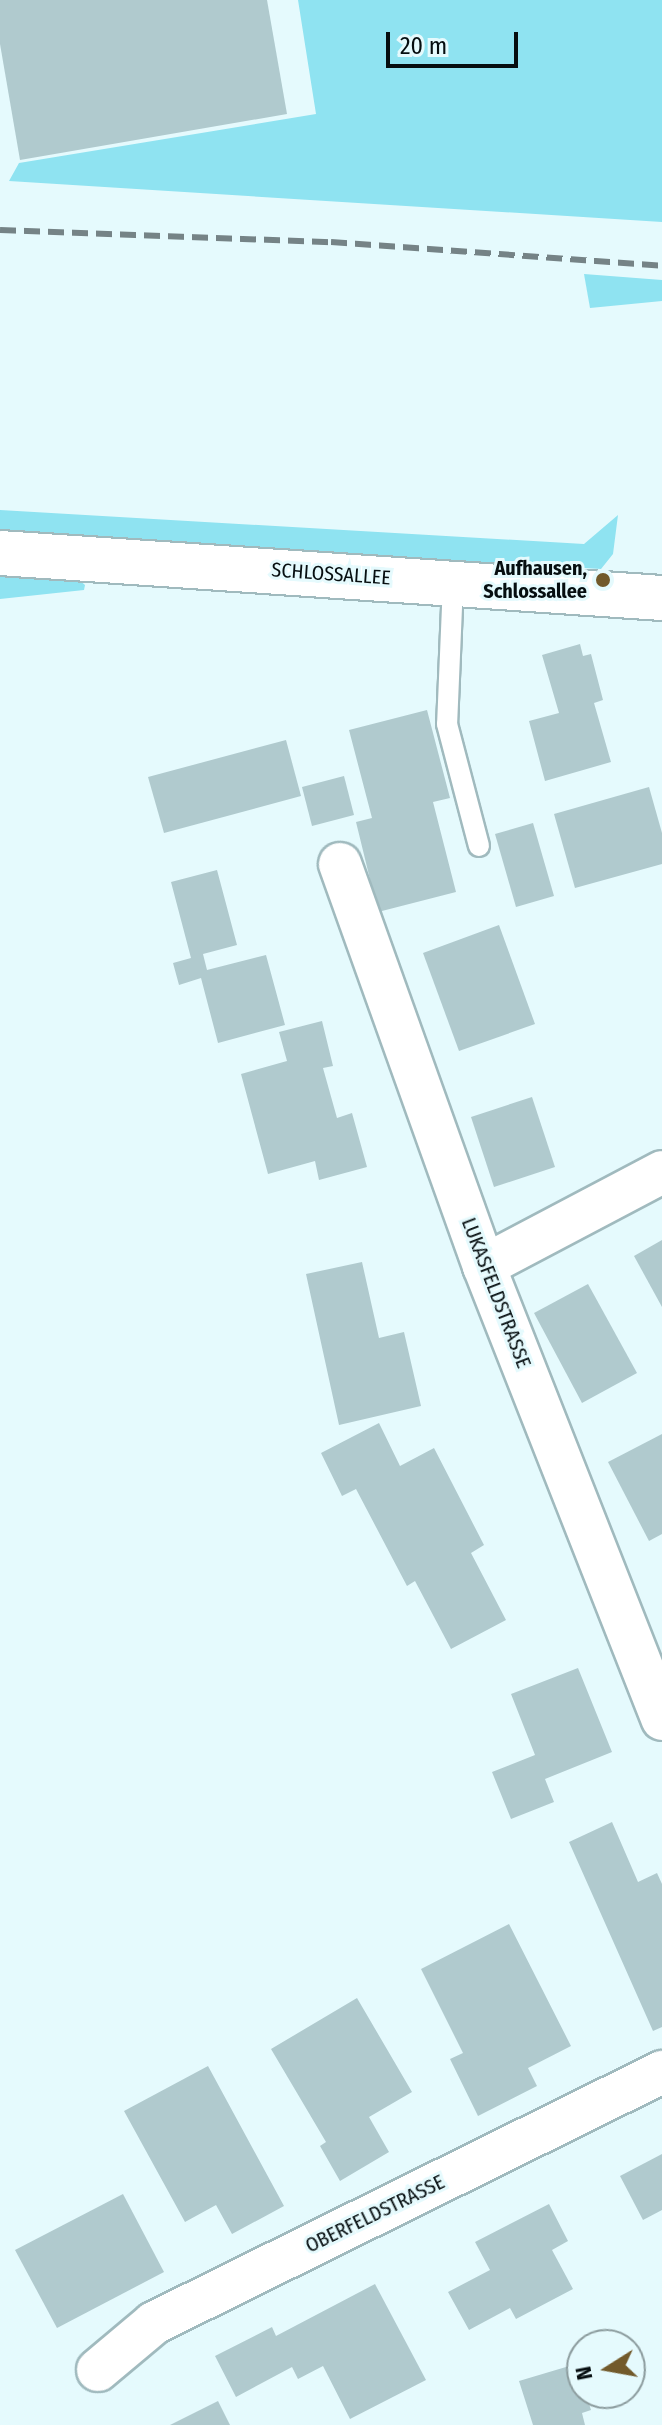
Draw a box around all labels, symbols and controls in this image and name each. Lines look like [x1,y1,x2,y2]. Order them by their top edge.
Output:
scale bar [390,16,522,66]
text: 20 m [400,32,447,60]
place label: Aufhausen, Schlossallee [483,556,587,603]
street label: SCHLOSSALLEE [271,558,391,590]
marker: Aufhausen, Schlossallee [594,571,612,589]
street label: LUKASFELDSTRASSE [456,1214,536,1372]
street label: OBERFELDSTRASSE [302,2170,448,2258]
north arrow [566,2329,646,2409]
text: N [569,2364,598,2382]

